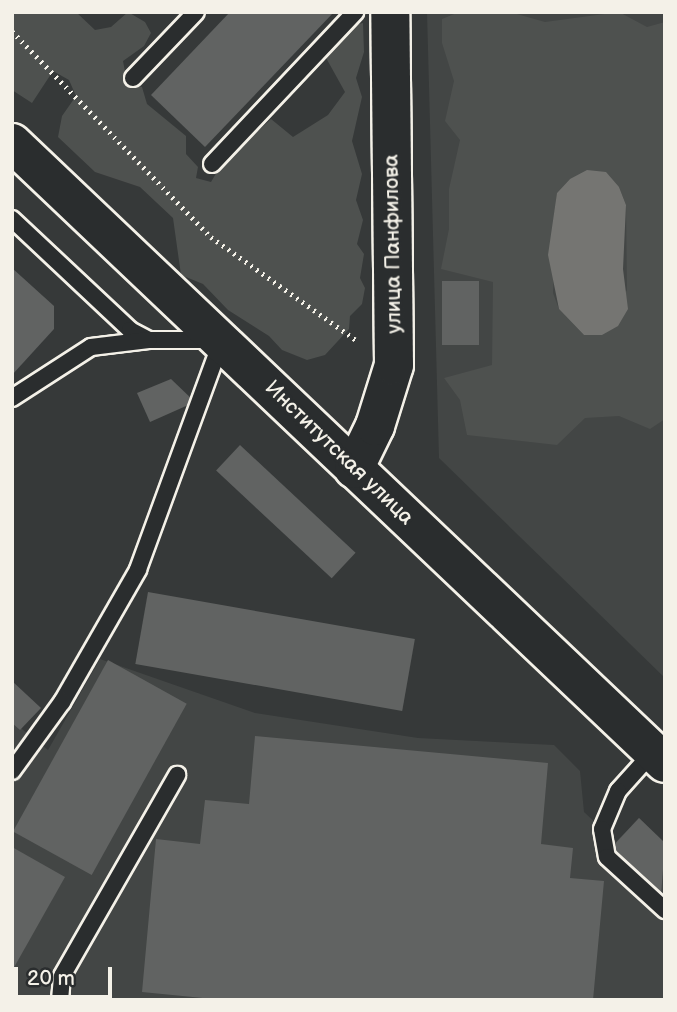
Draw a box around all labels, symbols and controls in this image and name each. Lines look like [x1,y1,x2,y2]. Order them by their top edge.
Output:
street label: улица Панфилова [379,154,407,334]
street label: Институтская улица [259,376,419,530]
scale bar [18,953,116,997]
text: 20 m [27,966,75,991]

